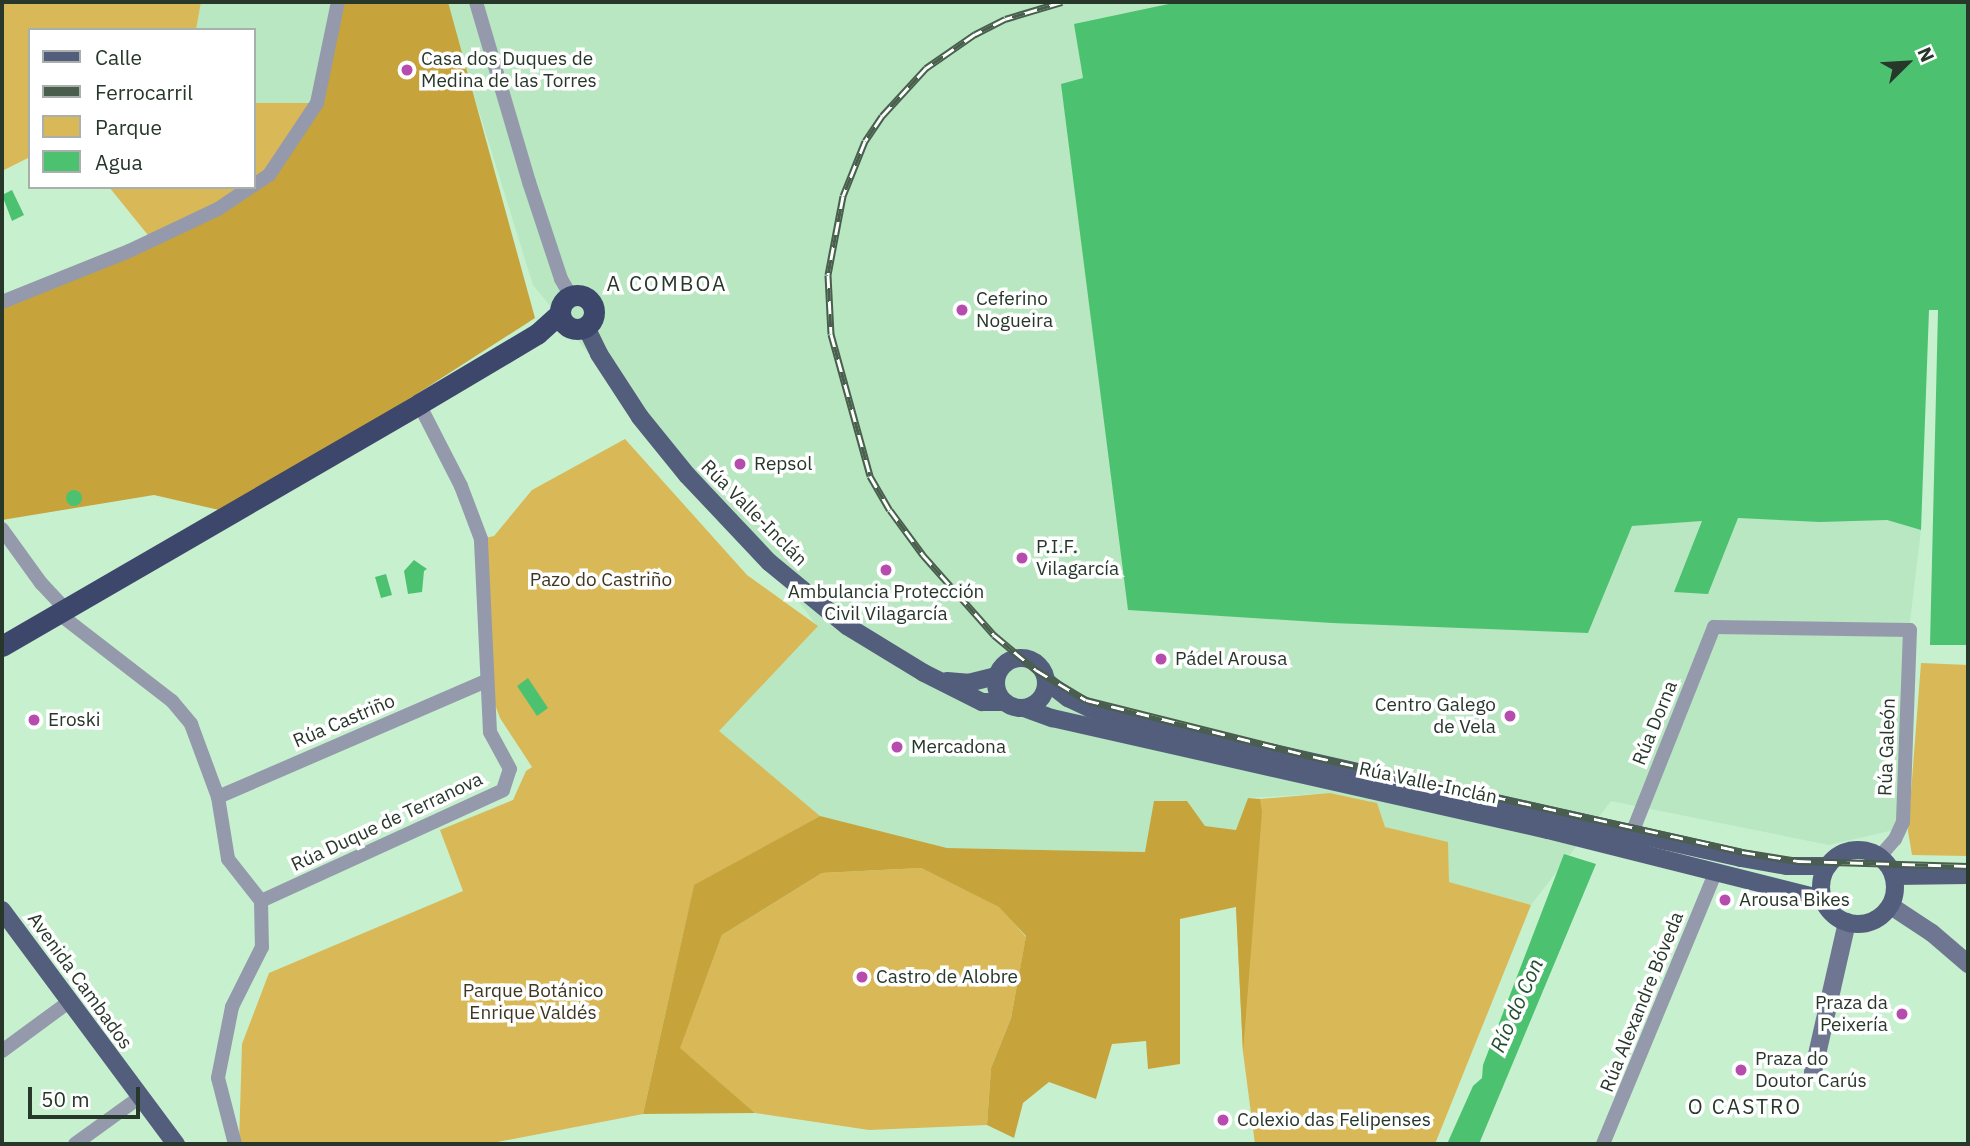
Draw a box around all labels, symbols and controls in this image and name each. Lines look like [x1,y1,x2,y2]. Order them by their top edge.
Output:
legend [28,28,256,189]
north arrow [1872,28,1942,98]
text: Calle [95,43,142,71]
text: N [1912,43,1940,66]
place label: Casa dos Duques de Medina de las Torres [421,48,597,92]
marker: Casa dos Duques de Medina de las Torres [399,62,415,78]
text: Ferrocarril [95,78,193,106]
text: Parque [95,113,162,141]
text: Agua [95,148,143,176]
district label: A COMBOA [608,270,726,296]
place label: Ceferino Nogueira [976,288,1053,332]
marker: Ceferino Nogueira [954,302,970,318]
place label: Repsol [754,453,812,475]
street label: Rúa Valle-Inclán [696,455,812,571]
marker: Repsol [732,456,748,472]
place label: P.I.F. Vilagarcía [1036,536,1119,580]
marker: P.I.F. Vilagarcía [1014,550,1030,566]
marker: Ambulancia Protección Civil Vilagarcía [878,562,894,578]
park label: Pazo do Castriño [530,569,672,591]
place label: Ambulancia Protección Civil Vilagarcía [788,581,984,625]
place label: Pádel Arousa [1175,648,1287,670]
marker: Pádel Arousa [1153,651,1169,667]
street label: Rúa Dorna [1628,678,1682,768]
street label: Rúa Castriño [290,689,398,753]
place label: Centro Galego de Vela [1375,694,1496,738]
street label: Rúa Galeón [1874,698,1900,796]
marker: Centro Galego de Vela [1502,708,1518,724]
place label: Eroski [48,709,101,731]
marker: Eroski [26,712,42,728]
place label: Mercadona [911,736,1006,758]
marker: Mercadona [889,739,905,755]
street label: Rúa Valle-Inclán [1357,757,1499,809]
street label: Rúa Duque de Terranova [288,768,486,876]
place label: Arousa Bikes [1739,889,1850,911]
marker: Arousa Bikes [1717,892,1733,908]
street label: Avenida Cambados [23,908,137,1054]
street label: Rúa Alexandre Bóveda [1595,909,1689,1095]
water label: Río do Con [1484,954,1548,1056]
place label: Castro de Alobre [876,966,1018,988]
marker: Castro de Alobre [854,969,870,985]
park label: Parque Botánico Enrique Valdés [463,980,603,1024]
place label: Praza da Peixería [1815,992,1888,1036]
marker: Praza da Peixería [1894,1006,1910,1022]
place label: Praza do Doutor Carús [1755,1048,1867,1092]
marker: Praza do Doutor Carús [1733,1062,1749,1078]
scale bar [32,1072,144,1116]
text: 50 m [41,1085,90,1113]
district label: O CASTRO [1689,1093,1801,1119]
place label: Colexio das Felipenses [1237,1109,1431,1131]
marker: Colexio das Felipenses [1215,1112,1231,1128]

